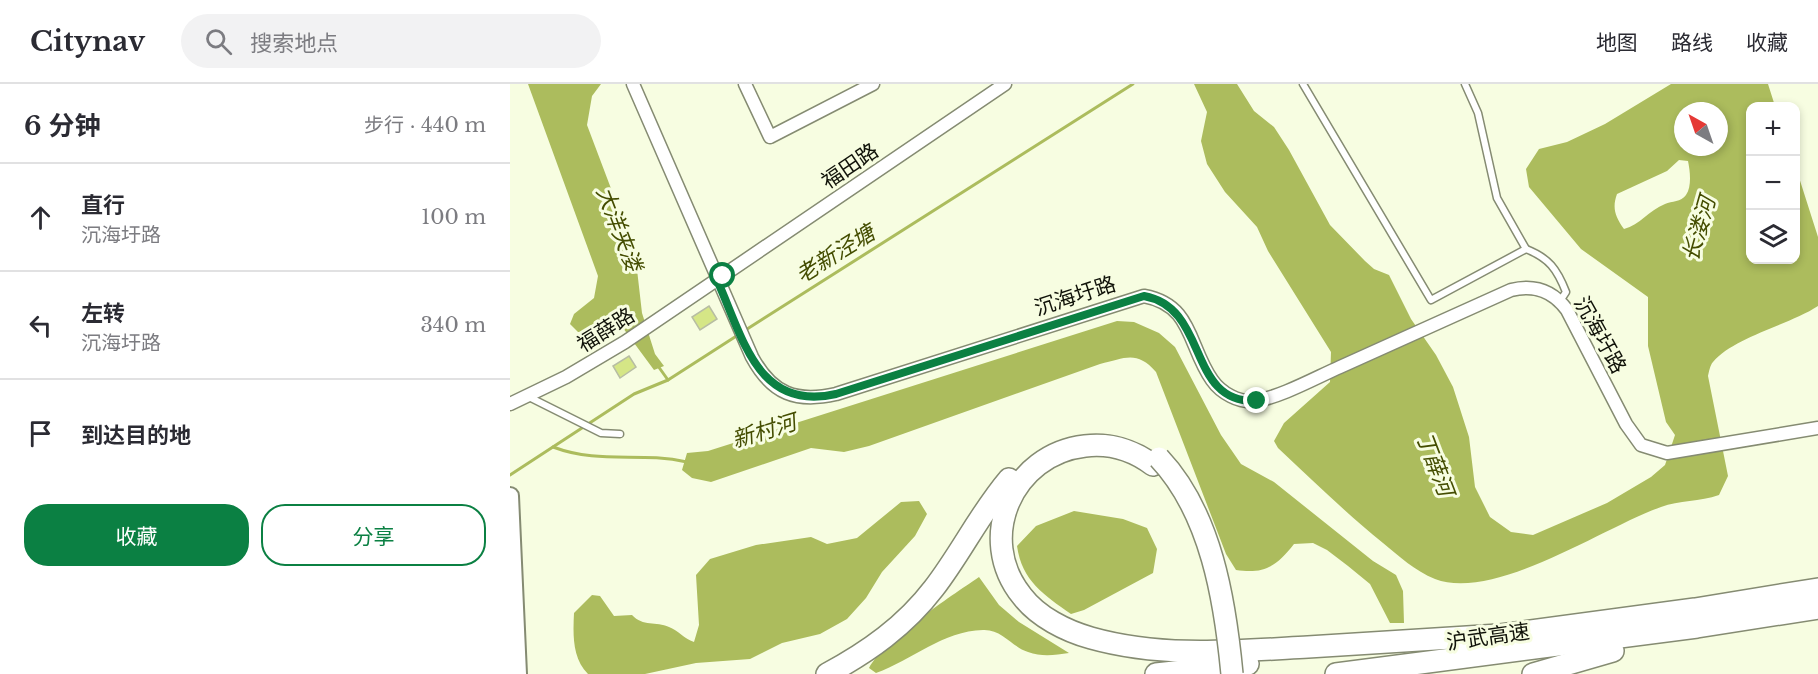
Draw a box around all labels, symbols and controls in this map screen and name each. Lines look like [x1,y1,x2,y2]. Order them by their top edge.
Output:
search box [181,14,601,68]
text: Citynav [30,24,145,59]
icon: search [202,25,235,58]
text: 搜索地点 [250,30,338,57]
text: 地图 [1596,30,1638,56]
text: 路线 [1671,30,1713,56]
text: 收藏 [1746,30,1788,56]
north arrow [1674,102,1728,156]
map controls [1746,102,1800,264]
button: + [1746,102,1800,156]
text: 6 分钟 [24,110,100,142]
text: 步行 · 440 m [364,113,486,137]
street label: 福田路 [817,138,883,194]
button: − [1746,156,1800,210]
water label: 大洋夹溇 [591,183,648,278]
water label: 长溇河 [1677,190,1722,264]
text: 直行 [81,192,125,219]
icon: ahead [24,201,57,234]
text: 100 m [421,205,486,229]
button: layers [1746,210,1800,264]
water label: 老新泾塘 [791,217,883,289]
text: 沉海圩路 [81,223,161,247]
route start [709,262,735,288]
street label: 沉海圩路 [1031,271,1119,321]
street label: 沉海圩路 [1568,292,1632,378]
text: 左转 [81,300,125,327]
street label: 福薛路 [572,302,640,358]
icon: left [24,309,57,342]
text: 340 m [421,313,486,337]
text: 沉海圩路 [81,331,161,355]
route end [1243,387,1269,413]
water label: 新村河 [728,407,803,454]
icon: arrive [24,417,57,450]
text: 到达目的地 [81,422,191,449]
water label: 丁薛河 [1411,428,1461,503]
button: 收藏 [24,504,249,566]
button: 分享 [261,504,486,566]
street label: 沪武高速 [1445,618,1531,656]

